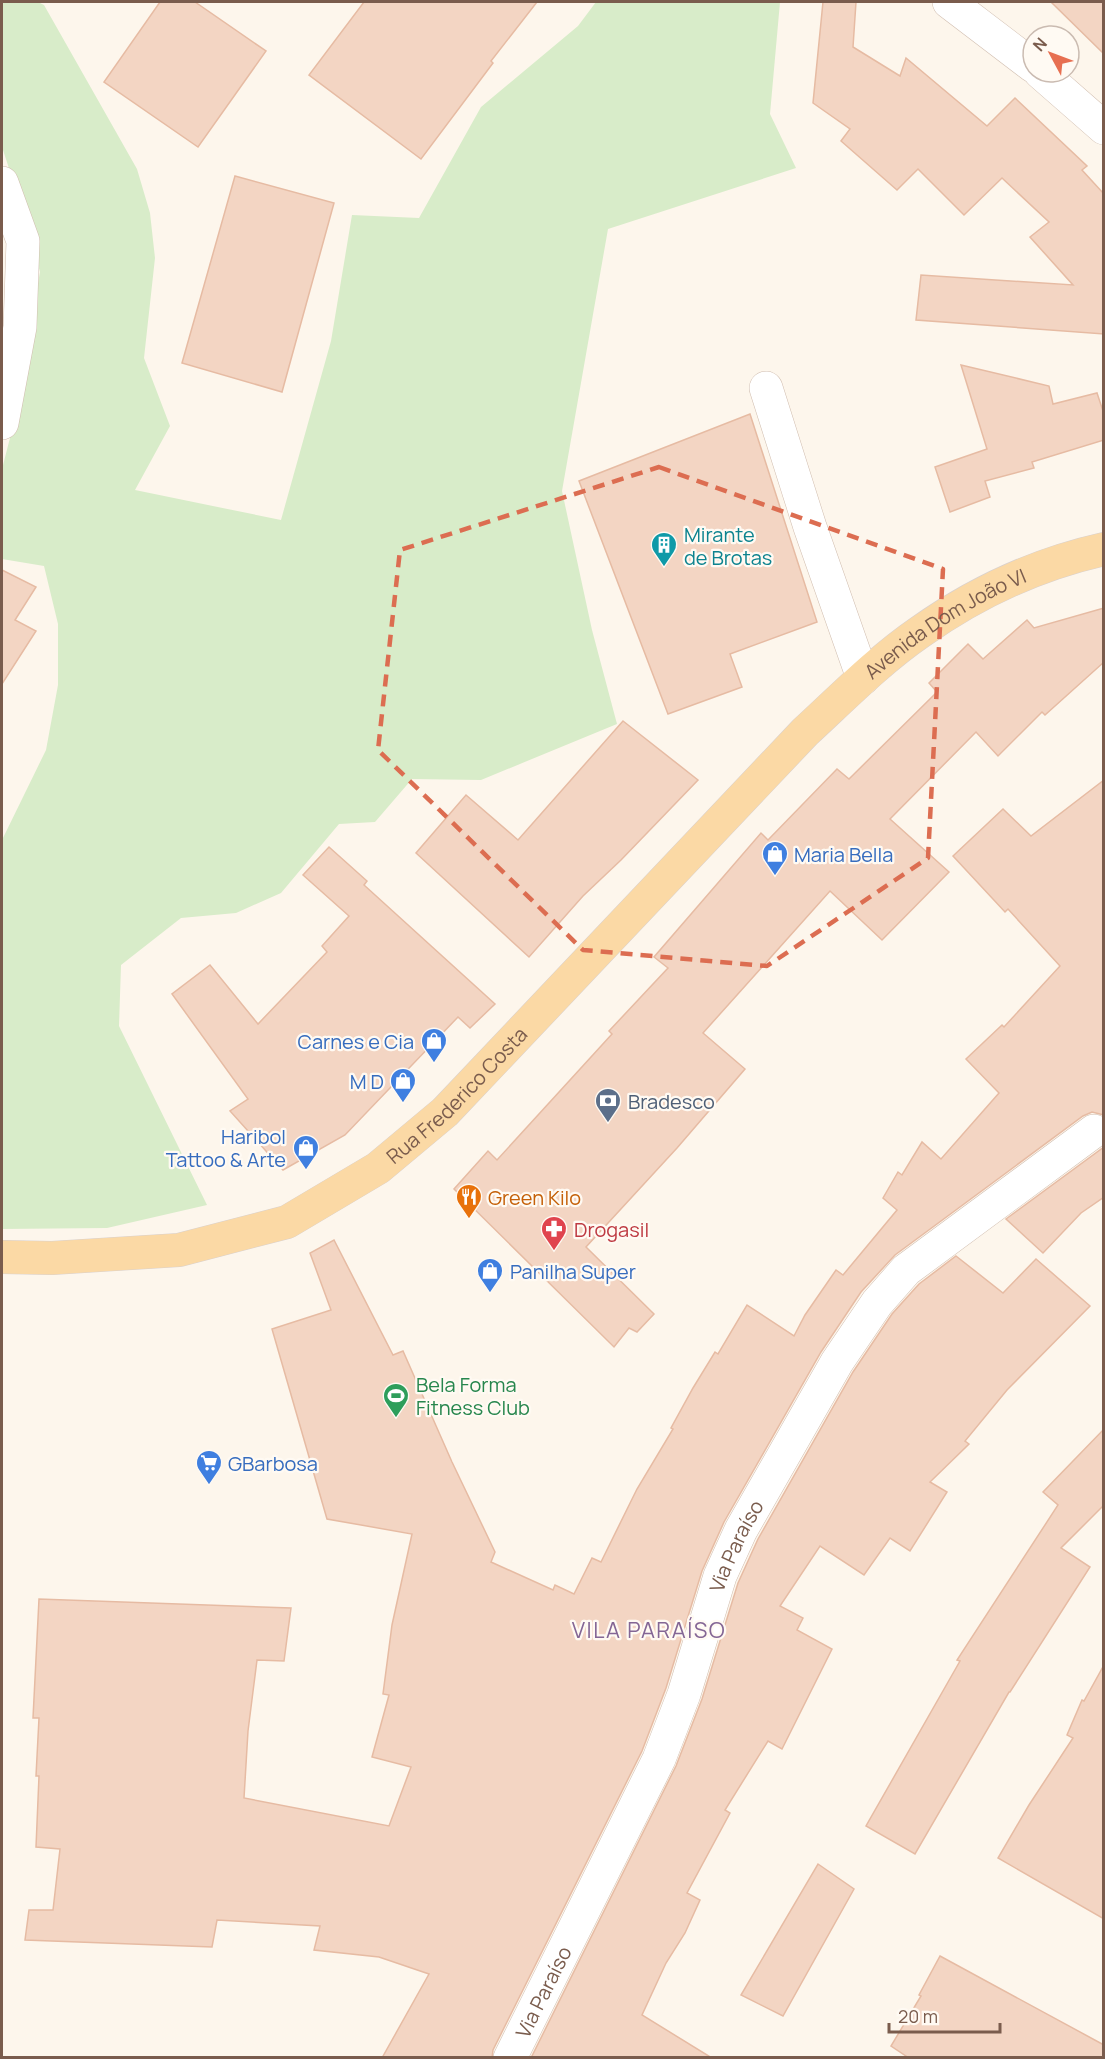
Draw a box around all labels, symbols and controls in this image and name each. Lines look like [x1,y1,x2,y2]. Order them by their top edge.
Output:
north arrow [1021,24,1081,84]
text: N [1028,33,1052,56]
place label: Mirante de Brotas [684,521,772,571]
building icon: Mirante de Brotas [649,530,679,568]
street label: Avenida Dom João VI [858,562,1030,684]
shop icon: Maria Bella [760,839,790,877]
place label: Maria Bella [794,841,893,868]
street label: Rua Frederico Costa [380,1021,533,1169]
shop icon: Carnes e Cia [419,1026,449,1064]
place label: Carnes e Cia [298,1028,414,1055]
shop icon: M D [388,1066,418,1104]
place label: M D [350,1068,384,1095]
bank icon: Bradesco [593,1086,623,1124]
place label: Bradesco [628,1088,715,1115]
place label: Haribol Tattoo & Arte [166,1123,286,1173]
shop icon: Haribol Tattoo & Arte [291,1133,321,1171]
restaurant icon: Green Kilo [454,1182,484,1220]
place label: Green Kilo [488,1184,581,1211]
pharmacy icon: Drogasil [539,1214,569,1252]
place label: Drogasil [574,1216,649,1243]
shop icon: Panilha Super [475,1256,505,1294]
place label: Panilha Super [510,1258,636,1285]
place label: Bela Forma Fitness Club [416,1371,530,1421]
sports icon: Bela Forma Fitness Club [381,1381,411,1419]
supermarket icon: GBarbosa [194,1448,224,1486]
place label: GBarbosa [228,1450,318,1477]
street label: Via Paraíso [703,1495,769,1595]
district label: VILA PARAÍSO [572,1615,726,1645]
street label: Via Paraíso [509,1941,577,2042]
scale bar [889,1996,1000,2034]
text: 20 m [898,2004,938,2028]

